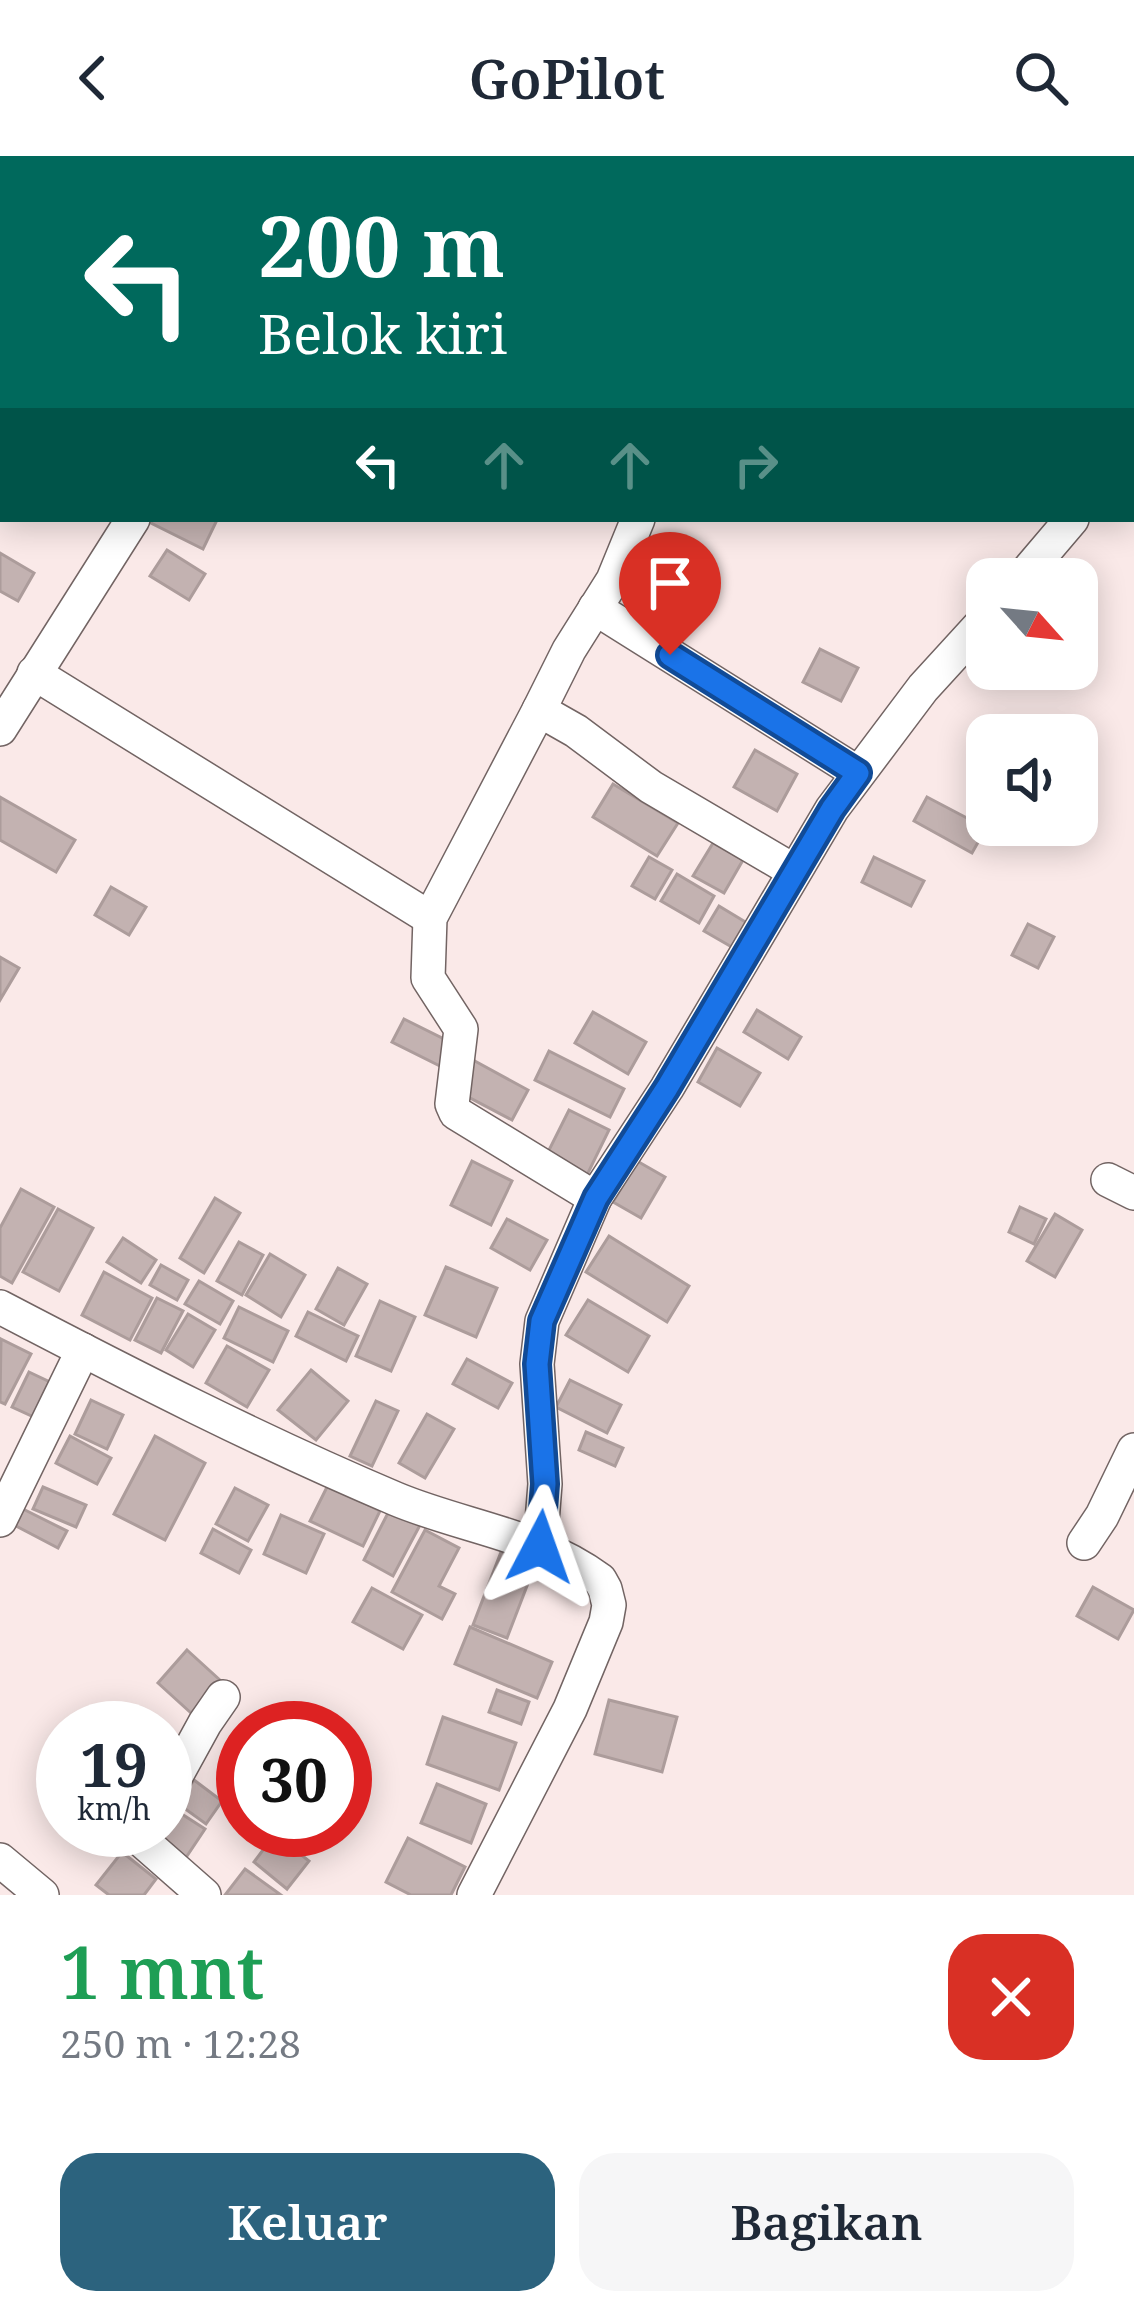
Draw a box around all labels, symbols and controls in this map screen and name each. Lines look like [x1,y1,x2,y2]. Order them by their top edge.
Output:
text: GoPilot [469,41,665,115]
icon: back [60,45,126,111]
icon: search [1008,45,1074,111]
text: 200 m [258,187,505,302]
icon: left [60,204,216,360]
text: Belok kiri [258,296,507,370]
icon: left [345,432,411,498]
icon: ahead [471,432,537,498]
icon: ahead [597,432,663,498]
icon: right [723,432,789,498]
pin [619,532,721,655]
icon: arrive [637,550,703,616]
north arrow [966,558,1098,690]
map controls [966,558,1098,846]
button: sound [966,714,1098,846]
position arrow [477,1484,603,1610]
speed limit sign: 30 [216,1701,372,1857]
text: 19 [80,1723,148,1805]
text: km/h [77,1788,151,1829]
text: 1 mnt [60,1922,264,2020]
button: close [948,1934,1074,2060]
text: 250 m · 12:28 [60,2016,301,2069]
button: Keluar [60,2153,555,2291]
button: Bagikan [579,2153,1074,2291]

